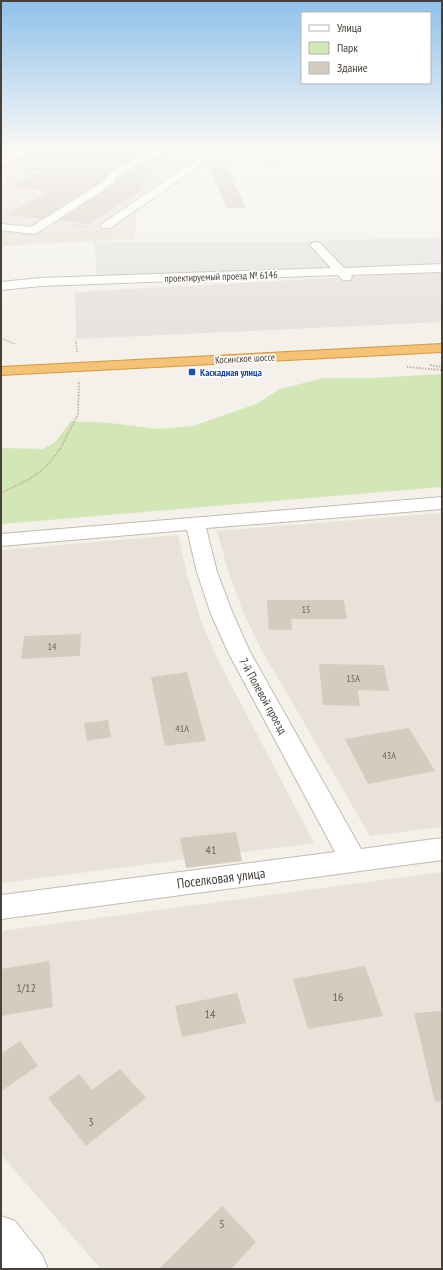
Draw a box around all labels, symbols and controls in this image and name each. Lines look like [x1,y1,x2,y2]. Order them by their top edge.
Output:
legend [301,12,431,84]
text: Улица [337,20,362,35]
text: Парк [337,40,358,55]
text: Здание [337,60,368,75]
street label: проектируемый проезд № 6146 [164,268,278,285]
street label: Косинское шоссе [215,350,275,367]
place label: Каскадная улица [200,366,262,379]
marker: Каскадная улица [187,367,197,377]
house number: 15 [302,603,311,616]
house number: 14 [48,640,57,653]
street label: 7-й Полевой проезд [236,655,291,737]
house number: 15А [346,672,360,685]
house number: 41А [175,722,189,735]
house number: 43А [382,749,396,762]
house number: 41 [206,842,216,857]
street label: Поселковая улица [176,864,266,892]
house number: 1/12 [16,980,36,995]
house number: 16 [333,989,343,1004]
house number: 14 [205,1006,216,1021]
house number: 3 [88,1114,94,1129]
house number: 5 [219,1216,225,1231]

